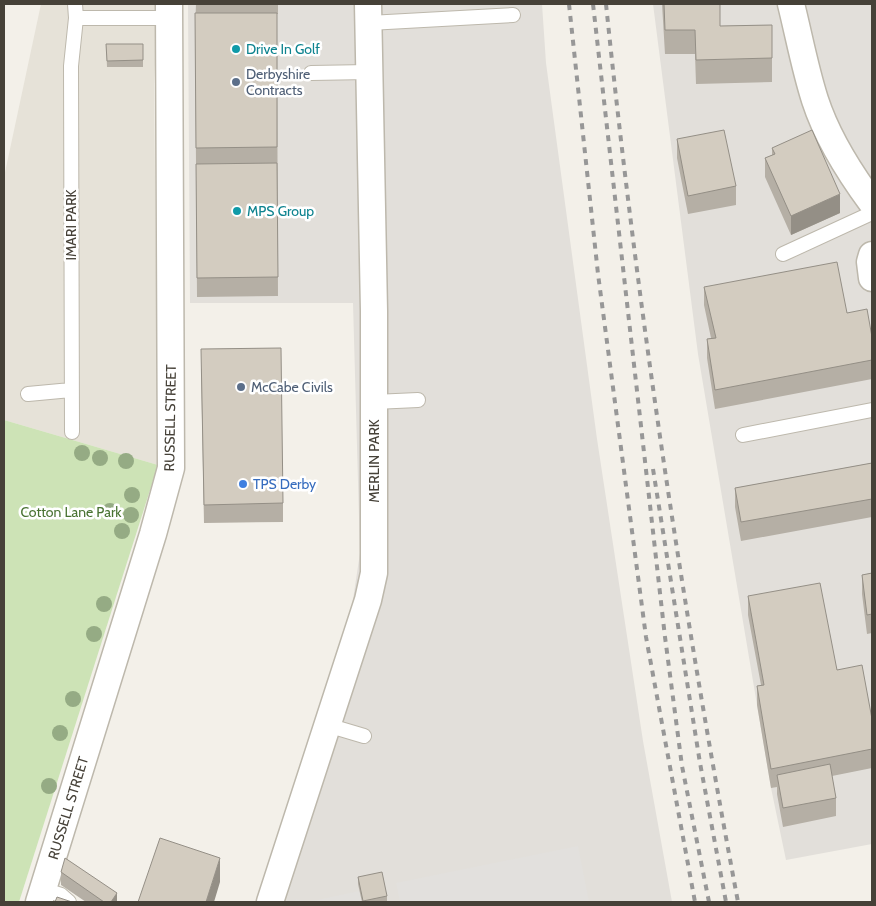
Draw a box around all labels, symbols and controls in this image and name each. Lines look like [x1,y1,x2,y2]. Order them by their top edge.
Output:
place label: Drive In Golf [246,40,320,58]
marker: Drive In Golf [230,43,242,55]
place label: Derbyshire Contracts [246,65,310,99]
marker: Derbyshire Contracts [230,76,242,88]
street label: IMARI PARK [62,189,80,261]
place label: MPS Group [247,202,314,220]
marker: MPS Group [231,205,243,217]
street label: RUSSELL STREET [160,364,180,472]
place label: McCabe Civils [251,378,333,396]
marker: McCabe Civils [235,381,247,393]
street label: MERLIN PARK [365,419,383,503]
place label: TPS Derby [253,475,316,493]
marker: TPS Derby [237,478,249,490]
park label: Cotton Lane Park [20,503,122,521]
street label: RUSSELL STREET [44,754,92,862]

